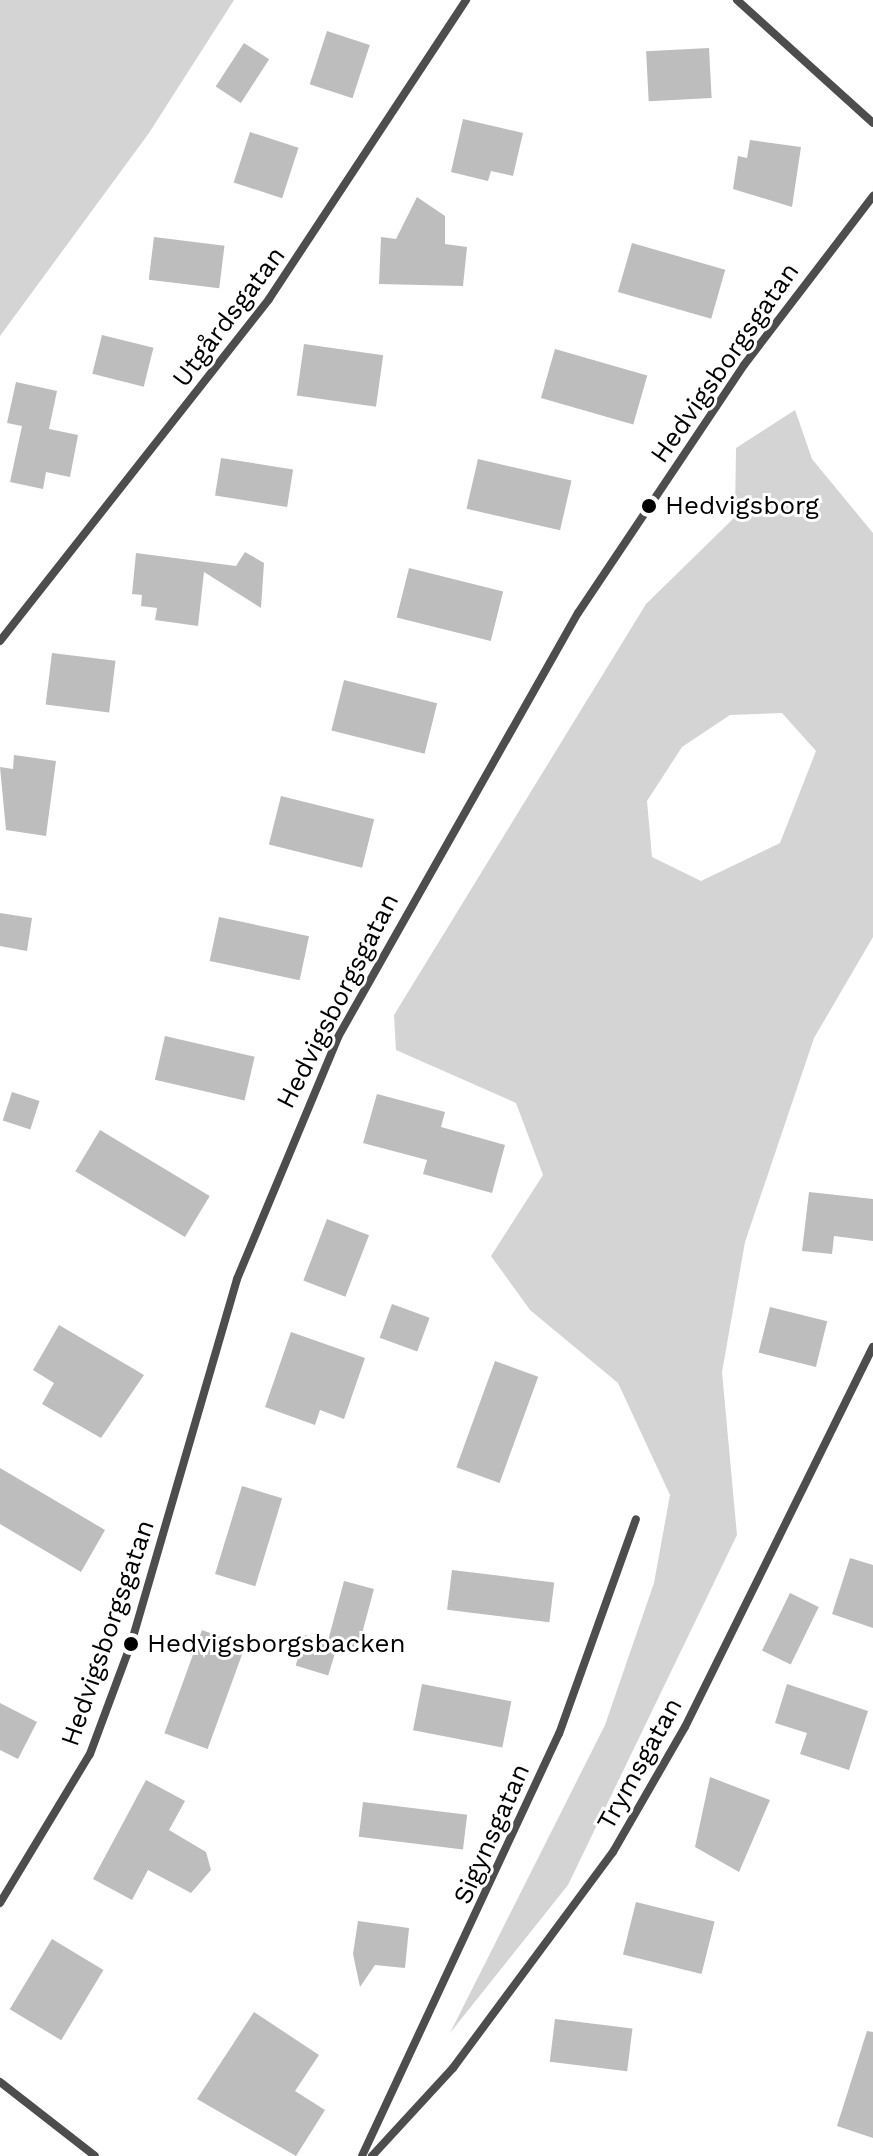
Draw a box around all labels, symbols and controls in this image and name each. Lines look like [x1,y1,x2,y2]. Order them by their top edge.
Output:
street label: Utgårdsgatan [166,241,292,393]
street label: Hedvigsborgsgatan [644,257,806,469]
place label: Hedvigsborg [665,490,819,522]
marker: Hedvigsborg [640,497,658,515]
street label: Hedvigsborgsgatan [270,888,406,1114]
street label: Hedvigsborgsgatan [55,1516,161,1750]
place label: Hedvigsborgsbacken [147,1628,405,1660]
marker: Hedvigsborgsbacken [122,1635,140,1653]
street label: Trymsgatan [591,1693,689,1835]
street label: Sigynsgatan [447,1759,537,1909]

